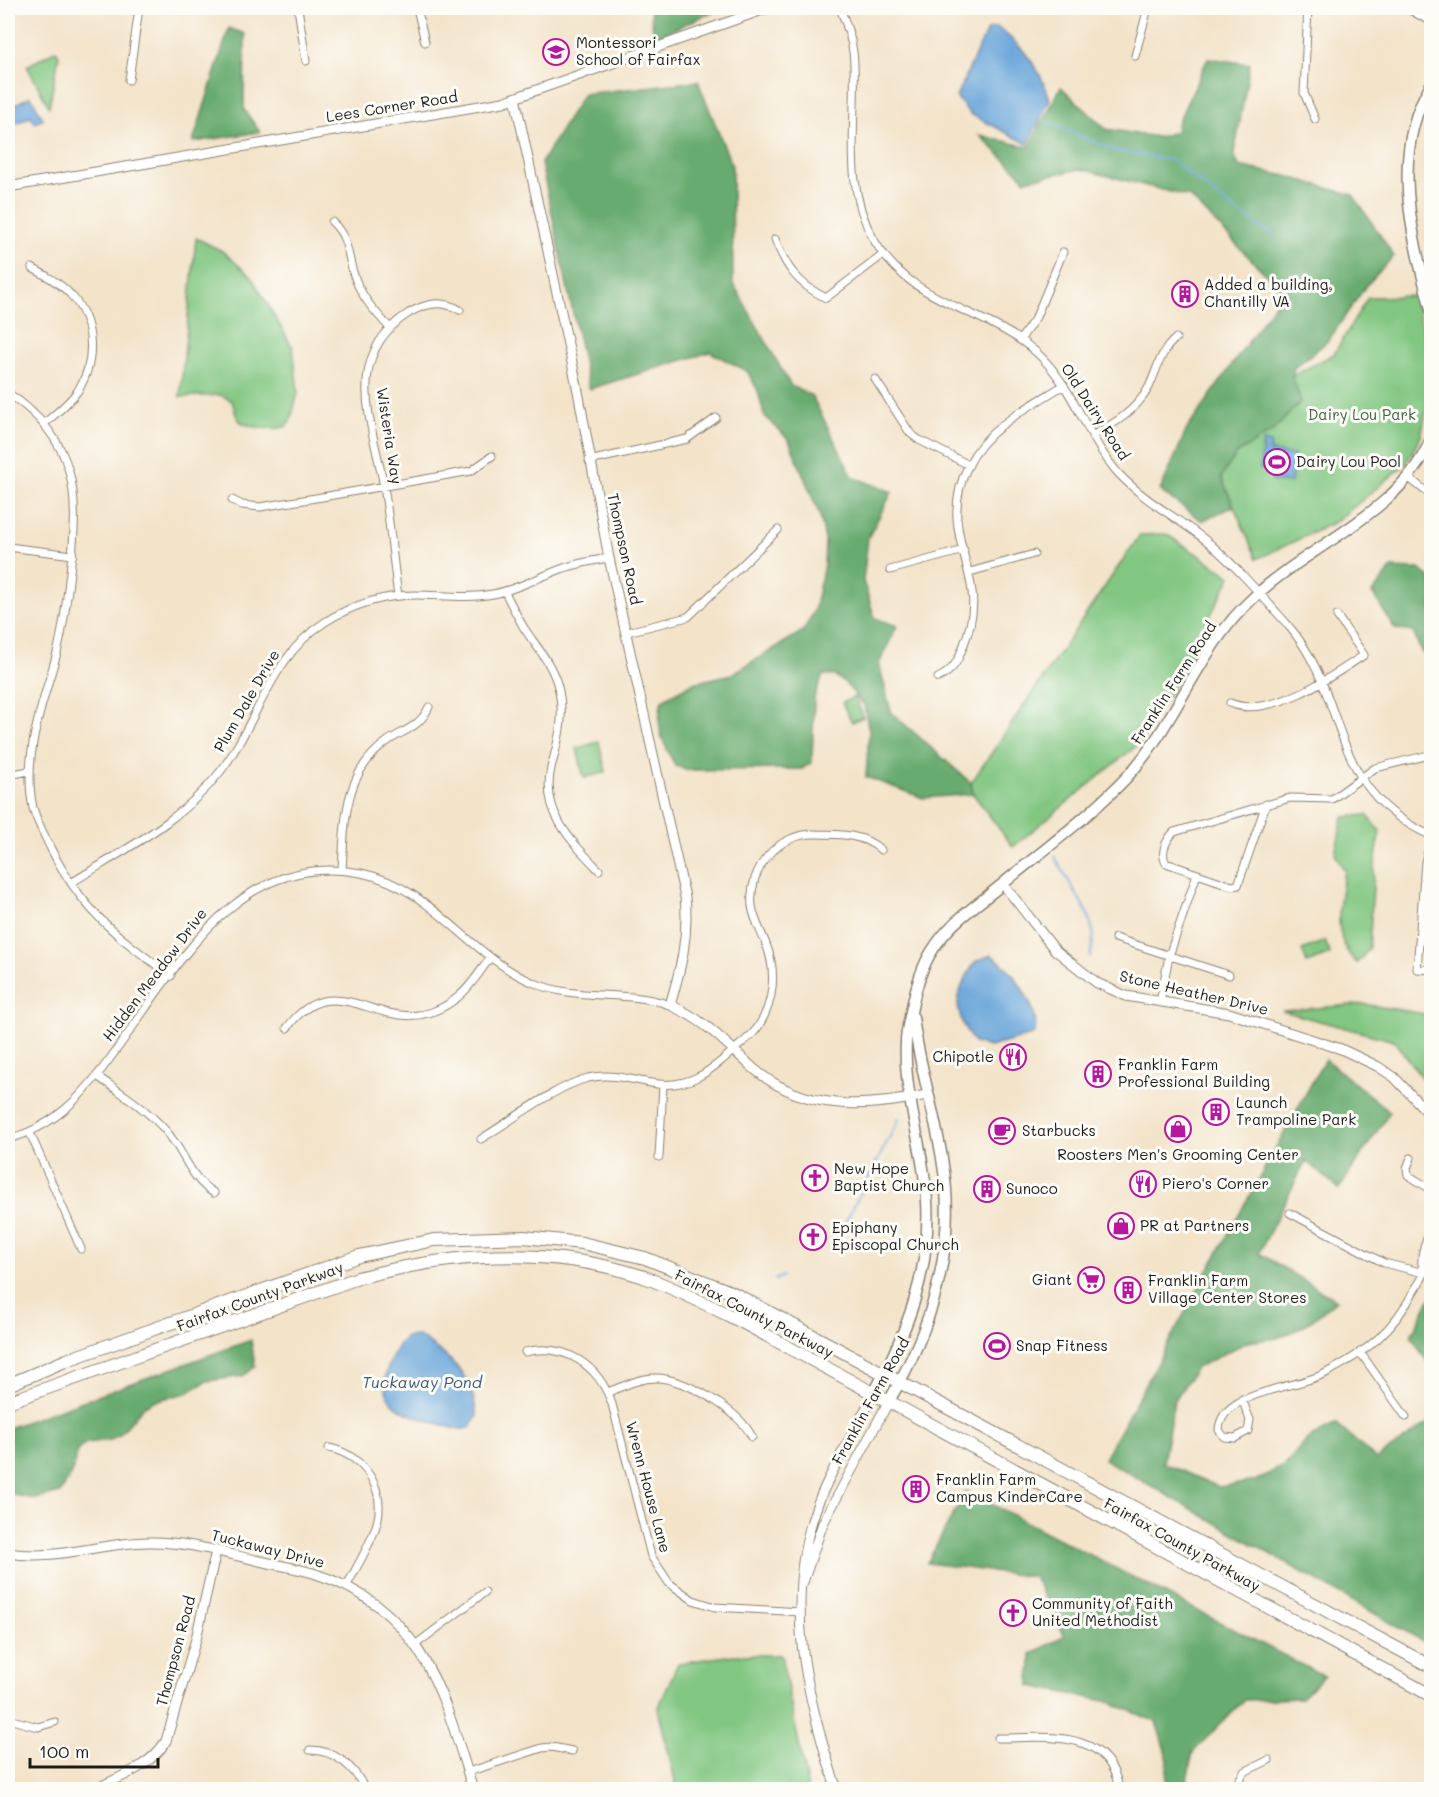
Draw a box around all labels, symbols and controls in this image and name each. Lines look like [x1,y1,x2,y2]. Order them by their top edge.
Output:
place label: Montessori School of Fairfax [576,32,701,69]
school or university icon: Montessori School of Fairfax [541,37,571,67]
street label: Lees Corner Road [325,86,459,126]
place label: Added a building, Chantilly VA [1204,274,1333,311]
building icon: Added a building, Chantilly VA [1170,279,1200,309]
street label: Old Dairy Road [1057,359,1135,464]
street label: Wisteria Way [372,386,408,486]
park label: Dairy Lou Park [1308,404,1416,424]
sports icon: Dairy Lou Pool [1262,447,1292,477]
place label: Dairy Lou Pool [1296,451,1401,471]
street label: Thompson Road [603,491,647,606]
street label: Franklin Farm Road [1126,617,1220,748]
street label: Plum Dale Drive [209,646,284,755]
street label: Hidden Meadow Drive [98,904,211,1045]
street label: Stone Heather Drive [1118,965,1271,1019]
restaurant icon: Chipotle [998,1042,1028,1072]
place label: Chipotle [932,1046,994,1066]
place label: Franklin Farm Professional Building [1118,1054,1270,1091]
building icon: Franklin Farm Professional Building [1083,1059,1113,1089]
place label: Launch Trampoline Park [1236,1092,1356,1129]
building icon: Launch Trampoline Park [1201,1097,1231,1127]
shop icon: Roosters Men's Grooming Center [1163,1114,1193,1144]
cafe icon: Starbucks [987,1116,1017,1146]
place label: Starbucks [1022,1120,1096,1140]
place label: Roosters Men's Grooming Center [1057,1144,1299,1164]
place label: New Hope Baptist Church [834,1158,944,1195]
church icon: New Hope Baptist Church [800,1163,830,1193]
restaurant icon: Piero's Corner [1128,1169,1158,1199]
place label: Piero's Corner [1162,1173,1269,1193]
building icon: Sunoco [972,1174,1002,1204]
place label: Sunoco [1006,1178,1058,1198]
shop icon: PR at Partners [1106,1211,1136,1241]
place label: PR at Partners [1140,1215,1249,1235]
place label: Epiphany Episcopal Church [832,1217,959,1254]
church icon: Epiphany Episcopal Church [798,1222,828,1252]
street label: Fairfax County Parkway [174,1257,346,1335]
street label: Fairfax County Parkway [672,1264,837,1362]
supermarket icon: Giant [1076,1265,1106,1295]
place label: Giant [1032,1269,1072,1289]
place label: Franklin Farm Village Center Stores [1148,1270,1306,1307]
building icon: Franklin Farm Village Center Stores [1113,1275,1143,1305]
sports icon: Snap Fitness [982,1331,1012,1361]
street label: Franklin Farm Road [827,1333,913,1468]
place label: Snap Fitness [1016,1335,1108,1355]
water label: Tuckaway Pond [362,1371,483,1392]
street label: Wrenn House Lane [622,1419,676,1555]
place label: Franklin Farm Campus KinderCare [936,1469,1083,1506]
building icon: Franklin Farm Campus KinderCare [901,1474,931,1504]
street label: Fairfax County Parkway [1101,1493,1264,1596]
street label: Tuckaway Drive [210,1524,327,1572]
street label: Thompson Road [151,1593,199,1708]
place label: Community of Faith United Methodist [1032,1593,1173,1630]
church icon: Community of Faith United Methodist [998,1598,1028,1628]
scale bar [30,1731,158,1769]
text: 100 m [39,1739,89,1763]

